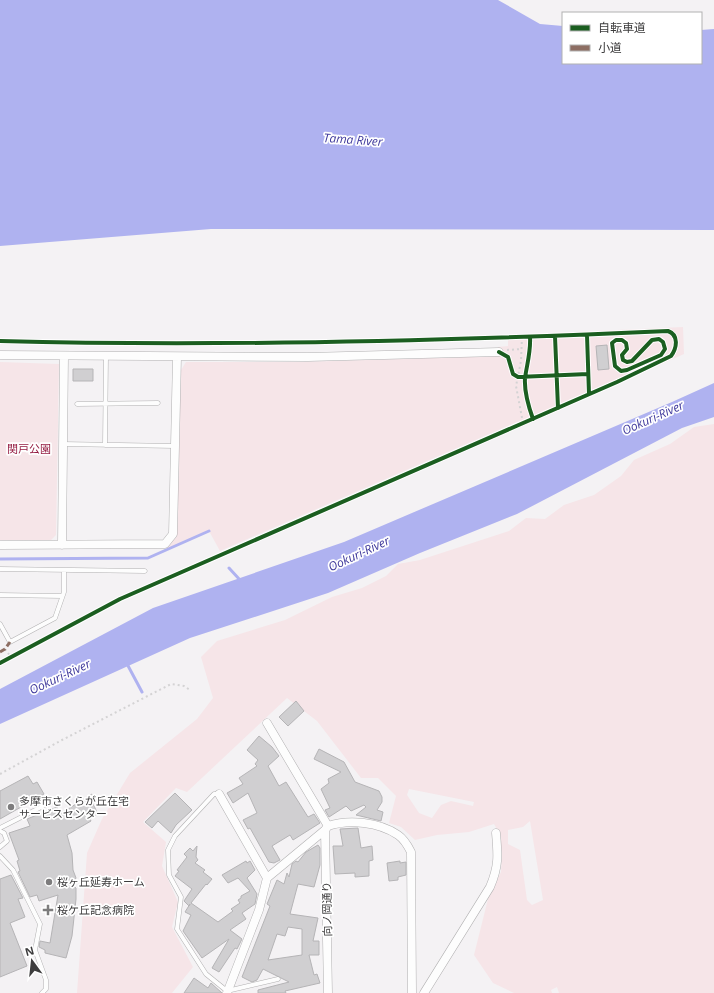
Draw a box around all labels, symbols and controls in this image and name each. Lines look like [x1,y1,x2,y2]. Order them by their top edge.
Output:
legend [562,12,702,64]
text: 自転車道 [598,19,646,36]
text: 小道 [598,39,622,56]
water label: Tama River [323,129,384,150]
water label: Ookuri-River [619,396,687,439]
park label: 関戸公園 [7,441,51,456]
water label: Ookuri-River [325,531,393,575]
water label: Ookuri-River [26,654,94,698]
place label: 多摩市さくらが丘在宅 サービスセンター [19,793,129,821]
marker: 多摩市さくらが丘在宅 サービスセンター [6,802,16,812]
place label: 桜ヶ丘延寿ホーム [57,874,145,889]
marker: 桜ヶ丘延寿ホーム [44,877,54,887]
street label: 向ノ岡通り [319,881,334,937]
place label: 桜ケ丘記念病院 [57,902,134,917]
marker: 桜ケ丘記念病院 [42,904,54,916]
north arrow [12,941,52,981]
text: N [23,942,36,959]

